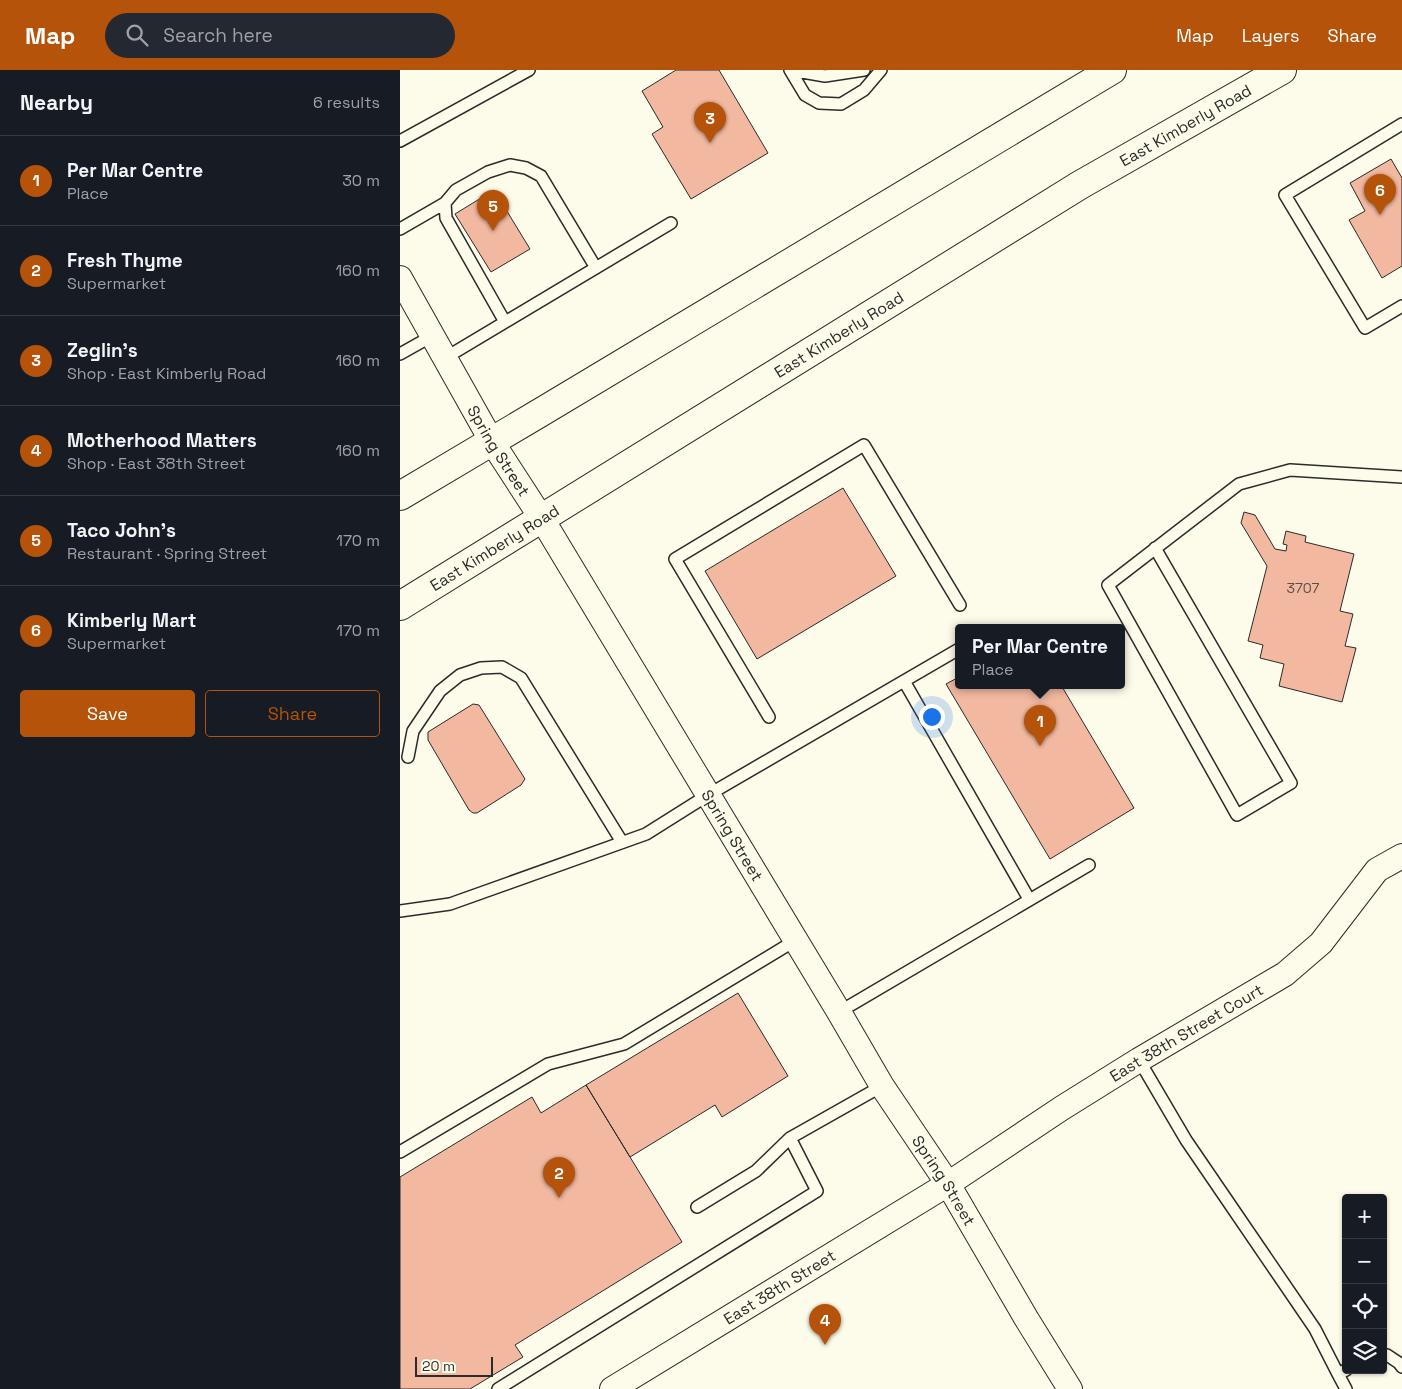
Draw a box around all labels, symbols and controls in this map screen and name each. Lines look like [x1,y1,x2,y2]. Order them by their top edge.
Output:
search box [105,13,455,58]
text: Map [25,20,75,51]
icon: search [123,21,151,49]
text: Search here [163,23,273,48]
text: Map [1176,24,1214,47]
text: Layers [1242,24,1299,47]
text: Share [1327,24,1377,47]
street label: East Kimberly Road [1116,80,1255,171]
text: Nearby [20,89,93,116]
text: 6 results [313,92,380,113]
pin: 3 [694,102,726,143]
text: Per Mar Centre [67,158,203,183]
text: 1 [32,170,40,191]
text: 30 m [342,170,380,191]
pin: 6 [1364,174,1396,215]
text: Place [67,183,109,204]
pin: 5 [477,190,509,231]
text: Fresh Thyme [67,248,183,273]
text: 2 [31,260,41,281]
text: 160 m [335,260,380,281]
text: Supermarket [67,273,166,294]
street label: East Kimberly Road [770,287,908,383]
text: Zeglin's [67,338,138,363]
text: 3 [31,350,41,371]
text: 160 m [335,350,380,371]
text: Shop · East Kimberly Road [67,363,266,384]
street label: Spring Street [463,402,534,500]
text: Motherhood Matters [67,428,257,453]
text: 4 [31,440,41,461]
text: 160 m [335,440,380,461]
text: Shop · East 38th Street [67,453,246,474]
street label: East Kimberly Road [426,500,563,596]
text: Taco John's [67,518,176,543]
text: 5 [31,530,41,551]
text: 170 m [336,530,380,551]
text: Restaurant · Spring Street [67,543,267,564]
house number: 3707 [1287,579,1320,597]
text: Kimberly Mart [67,608,196,633]
text: 6 [31,620,41,641]
text: 170 m [336,620,380,641]
popup [955,624,1125,689]
text: Supermarket [67,633,166,654]
text: Per Mar Centre [972,634,1108,659]
text: Place [972,659,1014,680]
button: Save [20,690,195,737]
button: Share [205,690,380,737]
your location [919,704,945,730]
pin: 1 [1024,705,1056,746]
street label: Spring Street [696,786,768,885]
street label: East 38th Street Court [1106,979,1267,1087]
street label: Spring Street [907,1131,980,1230]
pin: 2 [543,1157,575,1198]
map controls [1342,1194,1387,1374]
button: + [1342,1194,1387,1239]
button: − [1342,1239,1387,1284]
street label: East 38th Street [720,1245,840,1330]
button: locate [1342,1284,1387,1329]
pin: 4 [809,1304,841,1345]
button: layers [1342,1329,1387,1374]
scale bar [415,1354,492,1377]
text: 20 m [422,1357,455,1375]

